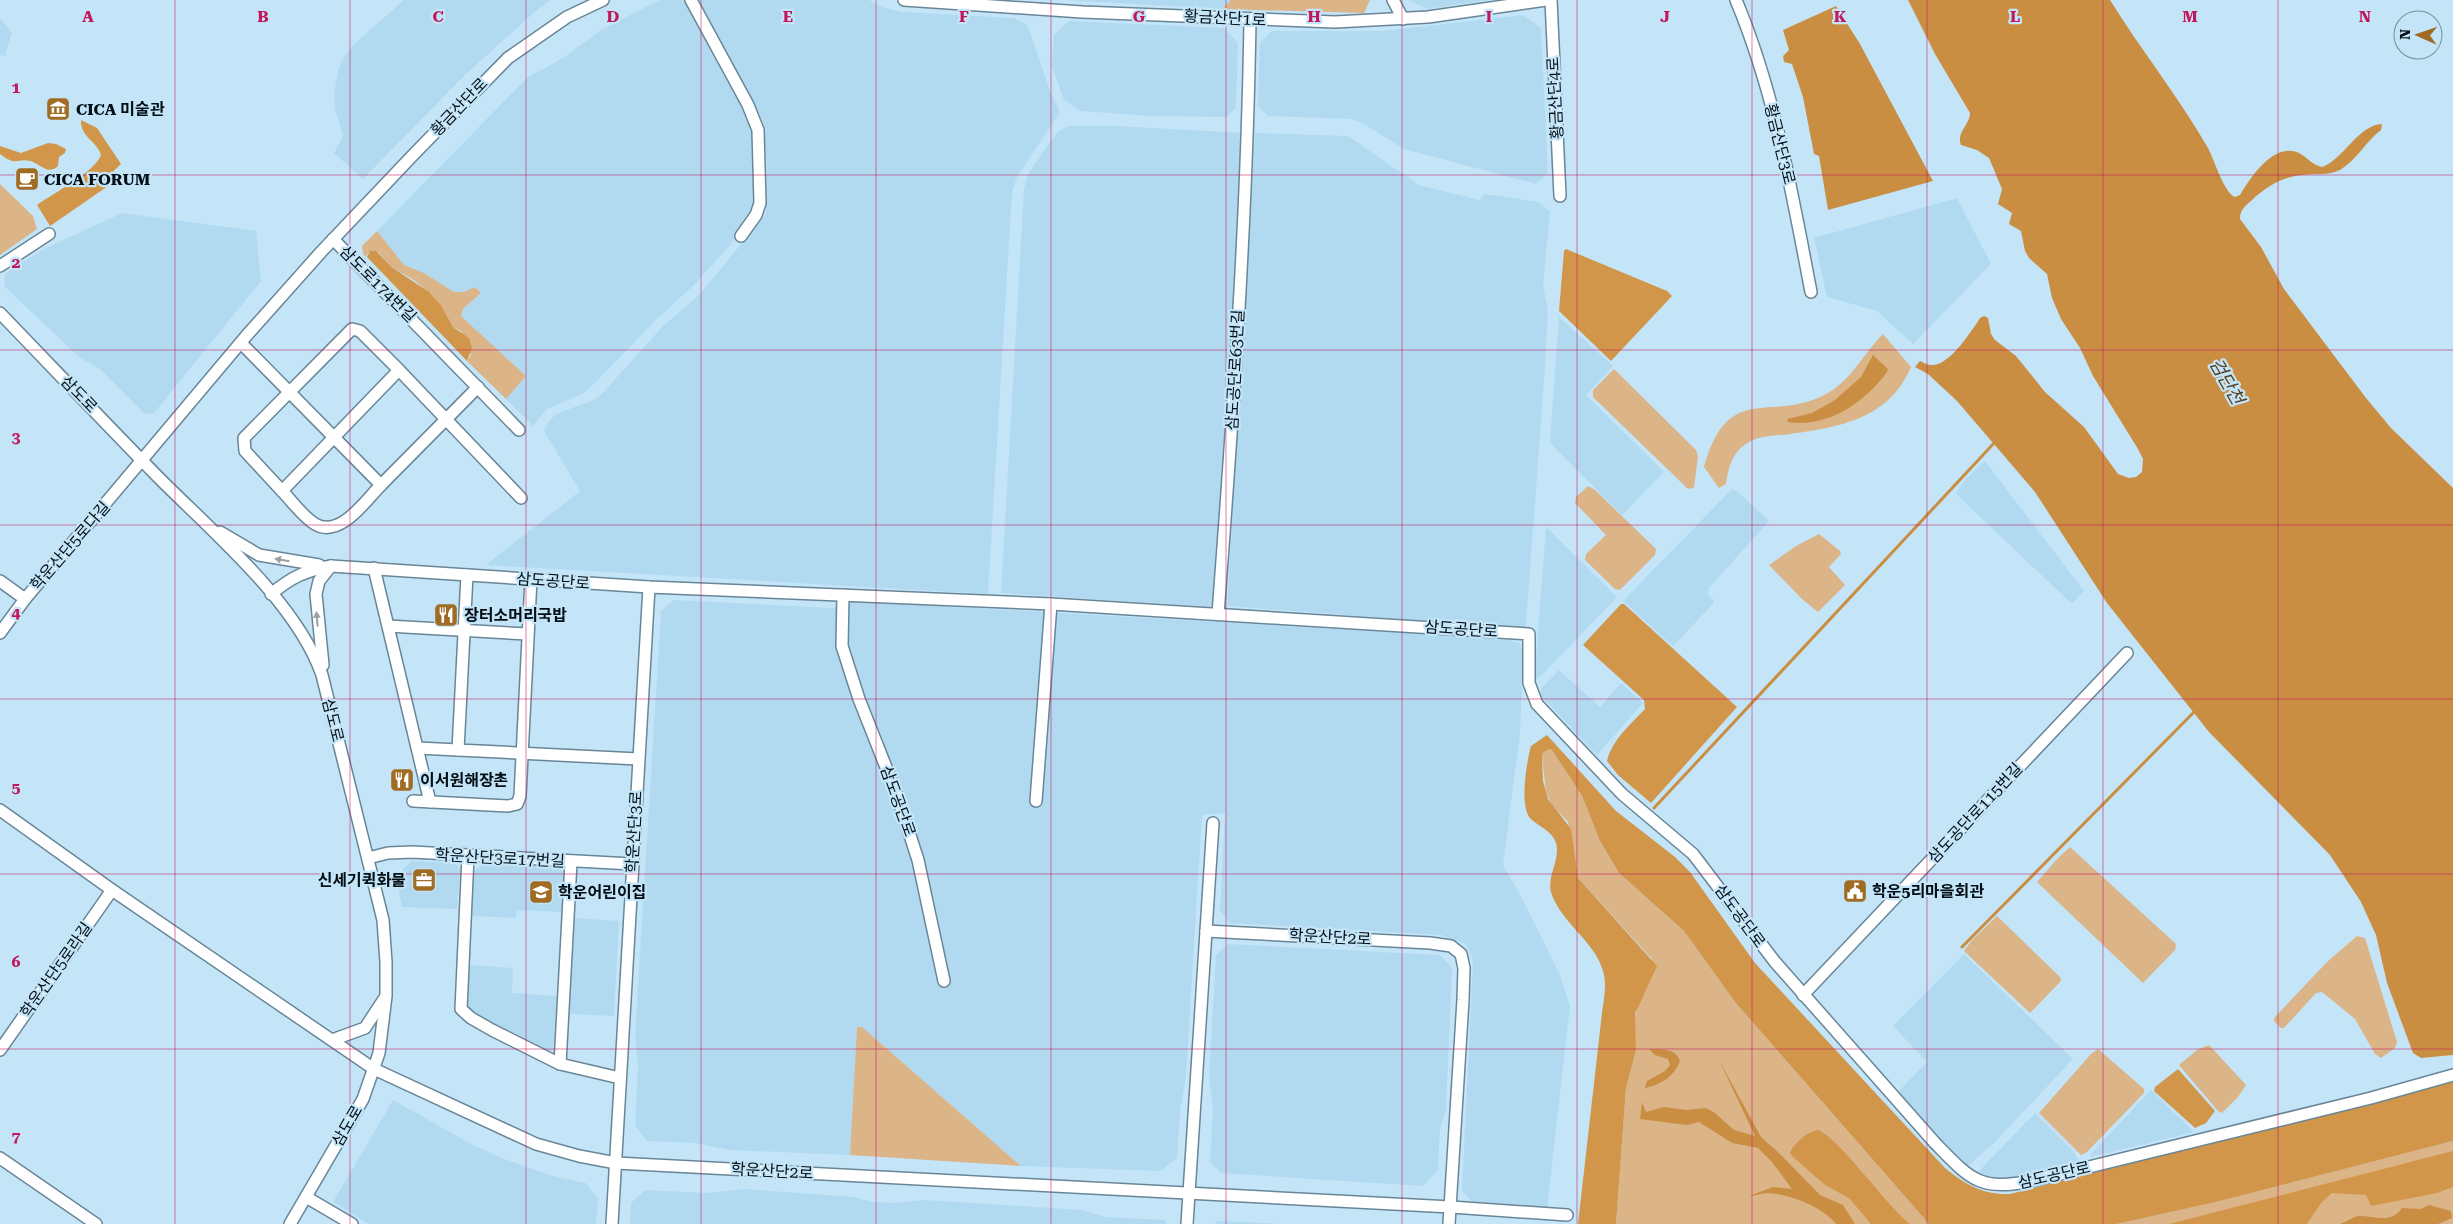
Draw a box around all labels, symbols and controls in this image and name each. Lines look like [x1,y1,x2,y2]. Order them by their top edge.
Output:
street label: 황금산단1로 [1183,6,1267,30]
text: A [82,7,94,26]
text: B [257,7,269,26]
text: C [432,7,444,26]
text: D [607,7,620,26]
text: E [783,7,793,26]
text: F [959,7,969,26]
text: G [1133,7,1146,26]
text: H [1307,7,1321,26]
text: I [1486,7,1492,26]
text: J [1660,7,1670,26]
text: K [1834,7,1847,26]
text: L [2010,7,2020,26]
text: M [2182,7,2198,26]
text: N [2359,7,2371,26]
north arrow [2393,10,2443,60]
text: N [2397,29,2413,40]
street label: 황금산단4로 [1543,56,1567,140]
street label: 황금산단로 [427,74,492,140]
text: 1 [12,78,21,97]
museum icon: CICA 미술관 [45,96,71,122]
place label: CICA 미술관 [76,100,165,119]
street label: 황금산단3로 [1761,102,1799,187]
cafe icon: CICA FORUM [14,166,40,192]
place label: CICA FORUM [44,170,150,189]
street label: 삼도로174번길 [336,242,420,326]
text: 2 [12,253,21,272]
street label: 삼도공단로63번길 [1222,309,1248,431]
water label: 검단천 [2205,354,2250,410]
street label: 삼도로 [57,372,101,417]
text: 3 [12,428,21,447]
street label: 학운산단5로다길 [26,497,114,595]
one-way arrow [274,556,290,564]
street label: 삼도공단로 [516,569,591,593]
restaurant icon: 장터소머리국밥 [433,602,459,628]
text: 4 [12,603,21,622]
place label: 장터소머리국밥 [464,606,567,625]
one-way arrow [313,610,321,626]
street label: 삼도공단로 [1424,617,1499,641]
street label: 삼도로 [318,696,348,744]
street label: 삼도공단로115번길 [1924,759,2026,867]
street label: 삼도공단로 [876,763,920,839]
restaurant icon: 이서원해장촌 [389,767,415,793]
place label: 이서원해장촌 [420,771,508,790]
text: 5 [12,778,21,797]
street label: 학운산단3로 [622,790,646,874]
street label: 학운산단3로17번길 [435,845,565,871]
office icon: 신세기퀵화물 [411,867,437,893]
place label: 신세기퀵화물 [318,871,406,890]
public building icon: 학운5리마을회관 [1842,878,1868,904]
school or university icon: 학운어린이집 [528,879,554,905]
street label: 삼도공단로 [1711,881,1769,952]
place label: 학운5리마을회관 [1872,882,1984,901]
place label: 학운어린이집 [558,883,646,902]
street label: 학운산단5로라길 [16,919,96,1021]
street label: 학운산단2로 [1288,925,1372,949]
text: 6 [12,952,21,971]
street label: 삼도로 [328,1102,366,1150]
text: 7 [12,1127,21,1146]
street label: 삼도공단로 [2016,1157,2092,1193]
street label: 학운산단2로 [730,1159,814,1183]

